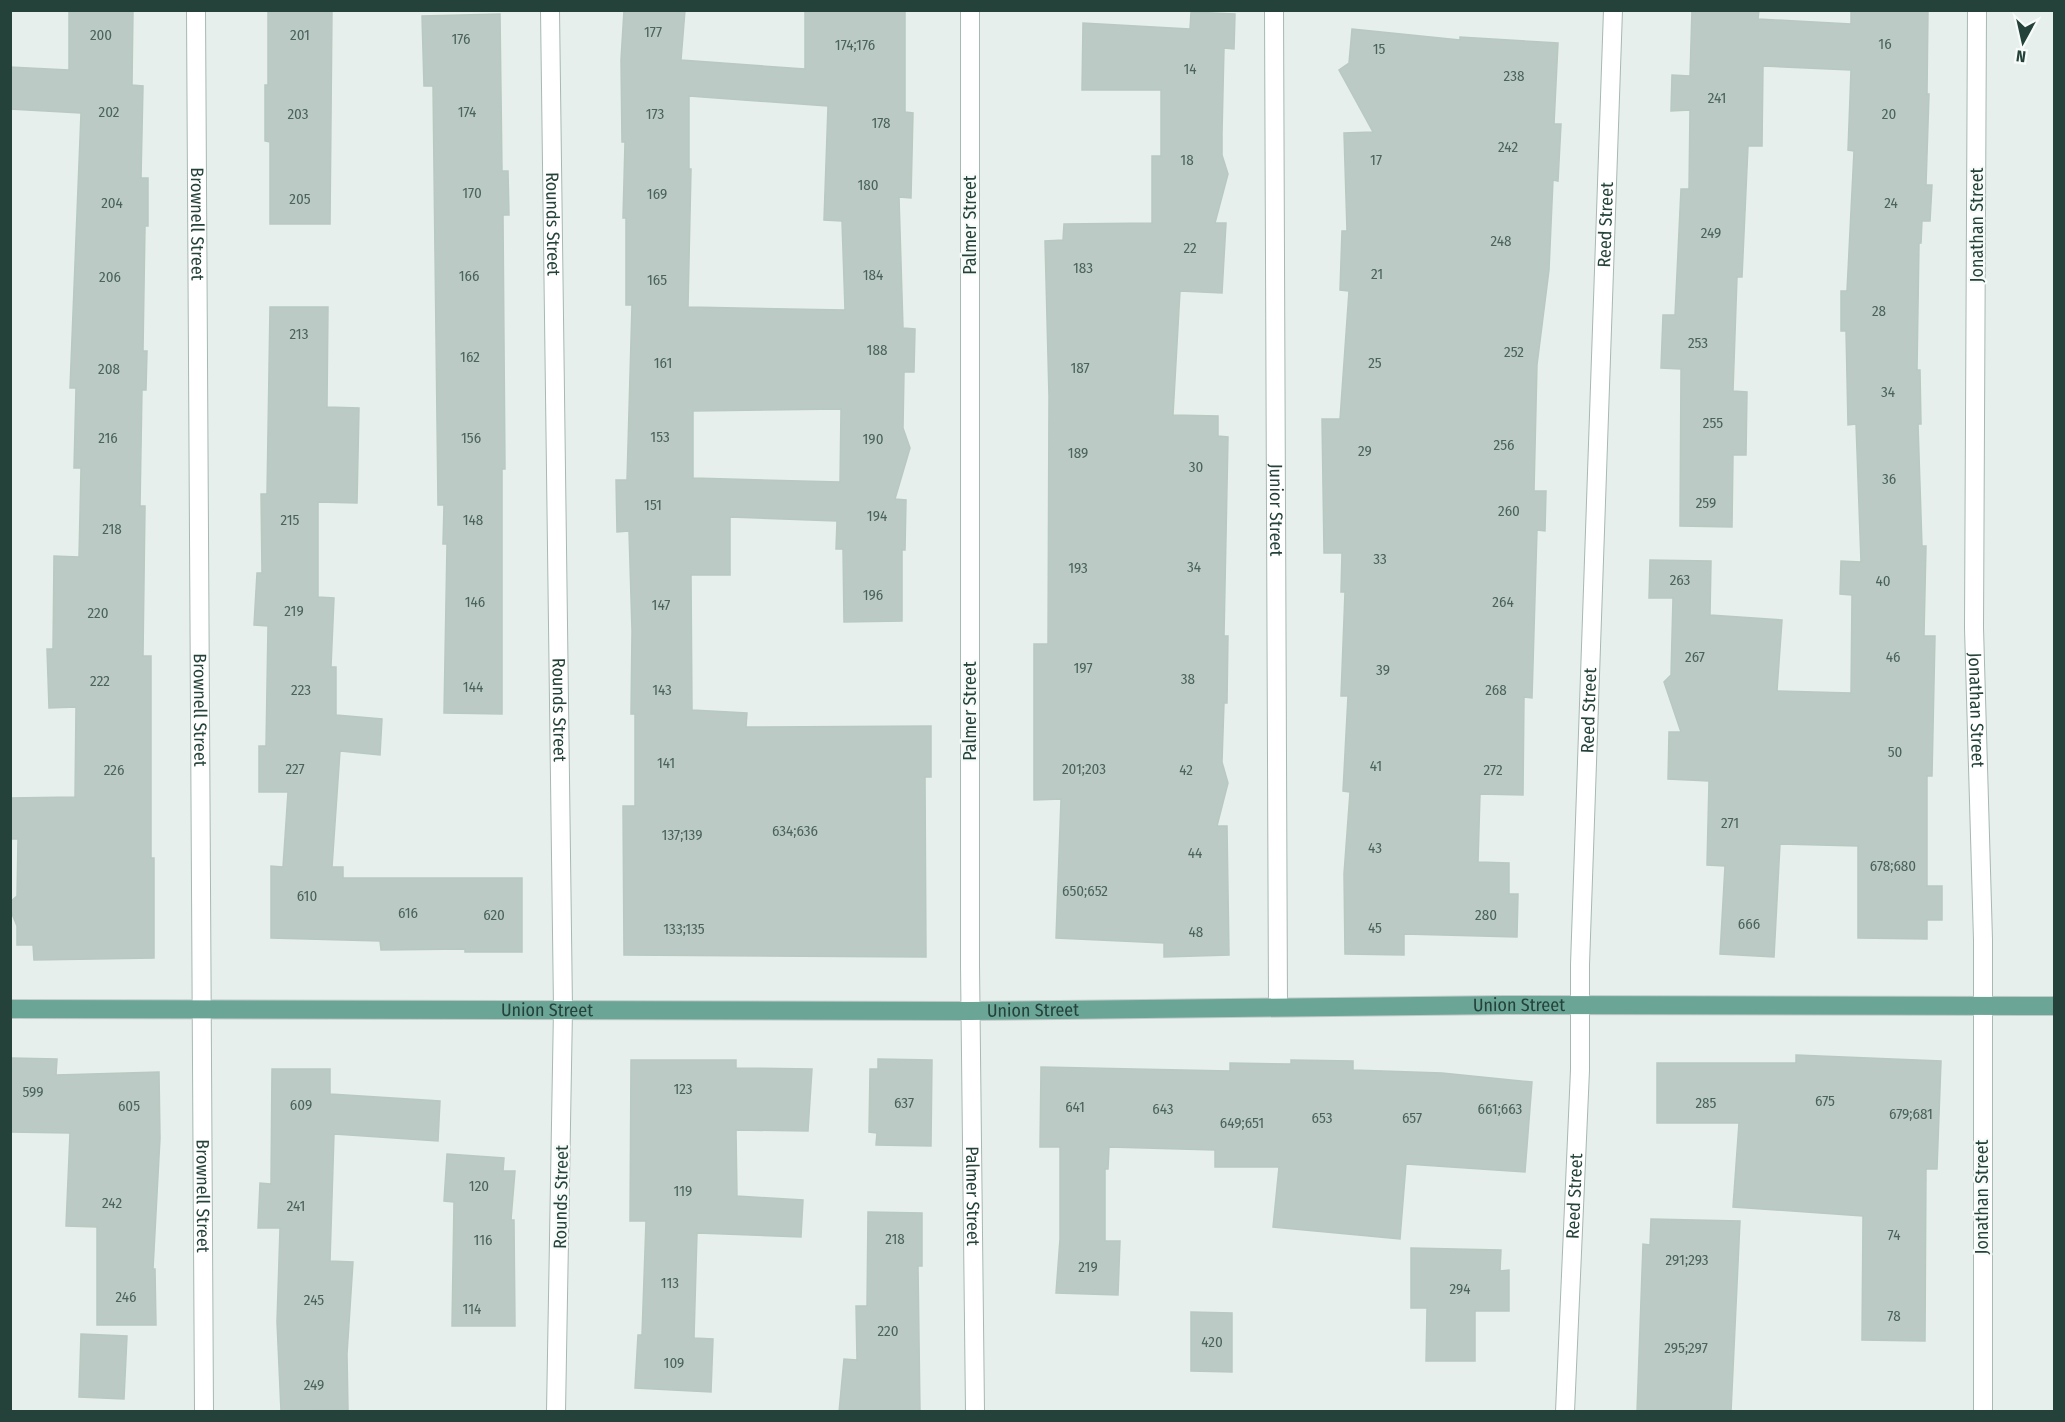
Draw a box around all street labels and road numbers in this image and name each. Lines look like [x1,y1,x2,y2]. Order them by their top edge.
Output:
street label: Brownell Street [186,167,209,281]
street label: Jonathan Street [1966,167,1988,282]
street label: Rounds Street [541,172,564,276]
street label: Palmer Street [959,175,981,275]
street label: Reed Street [1593,182,1618,268]
street label: Junior Street [1265,464,1287,557]
street label: Jonathan Street [1964,652,1989,768]
street label: Brownell Street [189,653,211,767]
street label: Rounds Street [547,658,571,762]
street label: Palmer Street [959,661,981,761]
street label: Reed Street [1576,667,1601,754]
street label: Union Street [1473,994,1565,1016]
street label: Union Street [501,999,593,1021]
street label: Union Street [987,999,1079,1022]
street label: Brownell Street [191,1139,214,1253]
street label: Jonathan Street [1971,1139,1993,1254]
street label: Rounds Street [549,1145,573,1249]
street label: Palmer Street [961,1146,984,1246]
street label: Reed Street [1562,1153,1587,1239]

